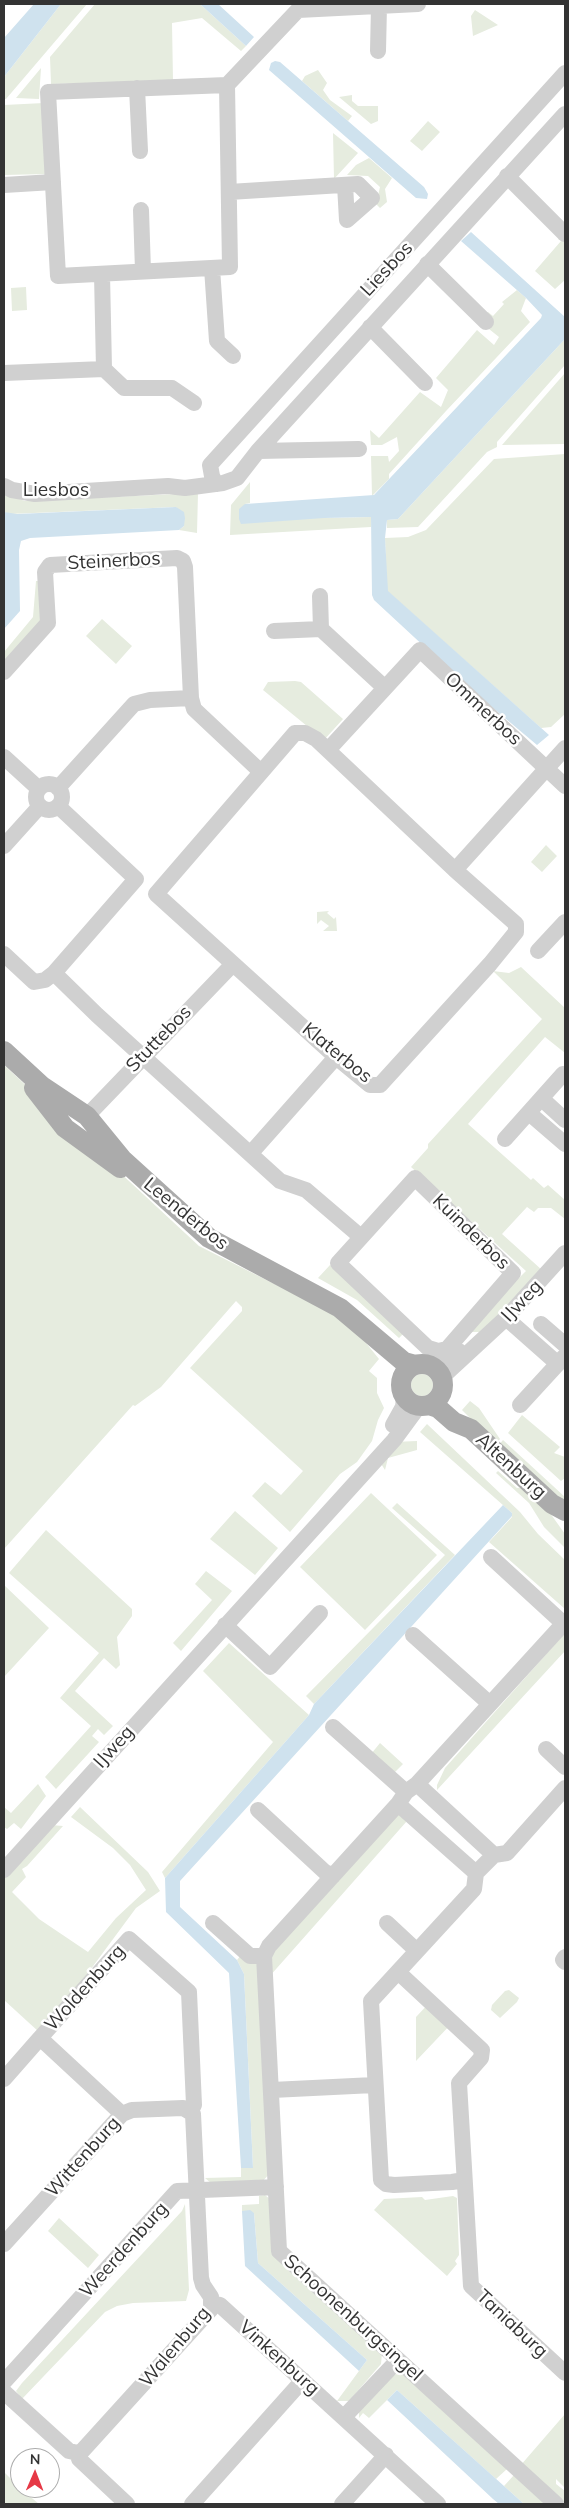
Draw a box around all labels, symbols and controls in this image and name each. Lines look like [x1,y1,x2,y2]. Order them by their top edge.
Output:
street label: Liesbos [356,237,418,301]
street label: Liesbos [23,479,89,501]
street label: Steinerbos [67,547,161,575]
street label: Ommerbos [440,668,526,750]
street label: Stuttebos [121,1001,197,1077]
street label: Klaterbos [297,1018,377,1088]
street label: Leenderbos [139,1173,233,1255]
street label: Kuinderbos [428,1189,514,1275]
street label: IJweg [497,1275,547,1327]
street label: Altenburg [471,1428,551,1504]
street label: IJweg [89,1721,139,1773]
street label: Woldenburg [40,1940,130,2036]
street label: Wittenburg [41,2112,125,2202]
street label: Weerdenburg [75,2197,173,2303]
street label: Schoonenburgsingel [279,2250,427,2386]
street label: Taniaburg [472,2285,552,2363]
street label: Walenburg [135,2302,215,2392]
street label: Vinkenburg [234,2316,324,2400]
north arrow [10,2448,60,2498]
text: N [30,2450,41,2468]

